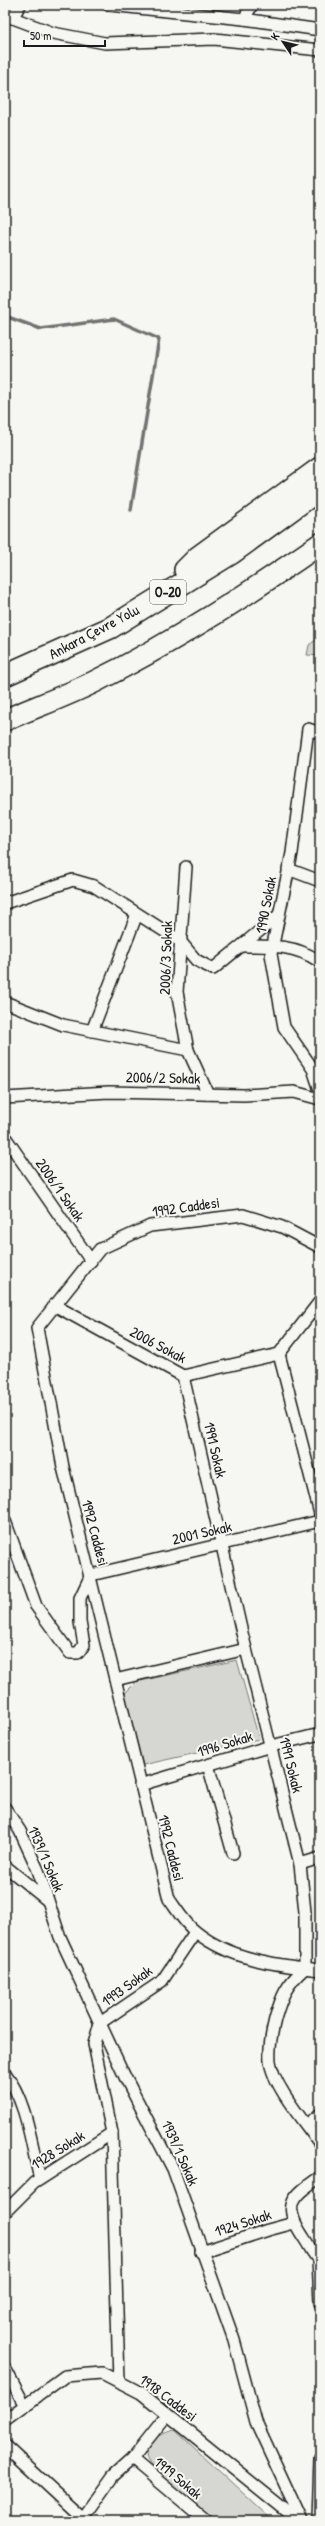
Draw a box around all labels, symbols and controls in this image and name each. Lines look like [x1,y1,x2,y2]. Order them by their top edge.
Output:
scale bar [24,22,105,48]
north arrow [263,22,303,62]
text: 50 m [30,27,51,44]
text: K [267,30,282,43]
road number: O-20 [150,580,186,604]
street label: Ankara Çevre Yolu [45,599,143,664]
street label: 1990 Sokak [250,874,281,935]
street label: 2006/3 Sokak [154,921,177,995]
street label: 2006/2 Sokak [126,1066,200,1089]
street label: 2006/1 Sokak [31,1154,90,1226]
street label: 1992 Caddesi [151,1191,221,1222]
street label: 2006 Sokak [126,1321,190,1368]
street label: 1991 Sokak [199,1420,232,1480]
street label: 1992 Caddesi [77,1497,114,1568]
street label: 2001 Sokak [170,1515,234,1550]
street label: 1996 Sokak [194,1725,255,1762]
street label: 1991 Sokak [274,1735,309,1795]
street label: 1992 Caddesi [153,1812,190,1883]
street label: 1939/1 Sokak [23,1823,70,1895]
street label: 1993 Sokak [97,1960,156,2011]
street label: 1939/1 Sokak [157,2117,204,2189]
street label: 1928 Sokak [27,2125,88,2174]
street label: 1924 Sokak [212,2204,274,2242]
street label: 1918 Caddesi [135,2369,201,2426]
street label: 1919 Sokak [150,2451,207,2504]

